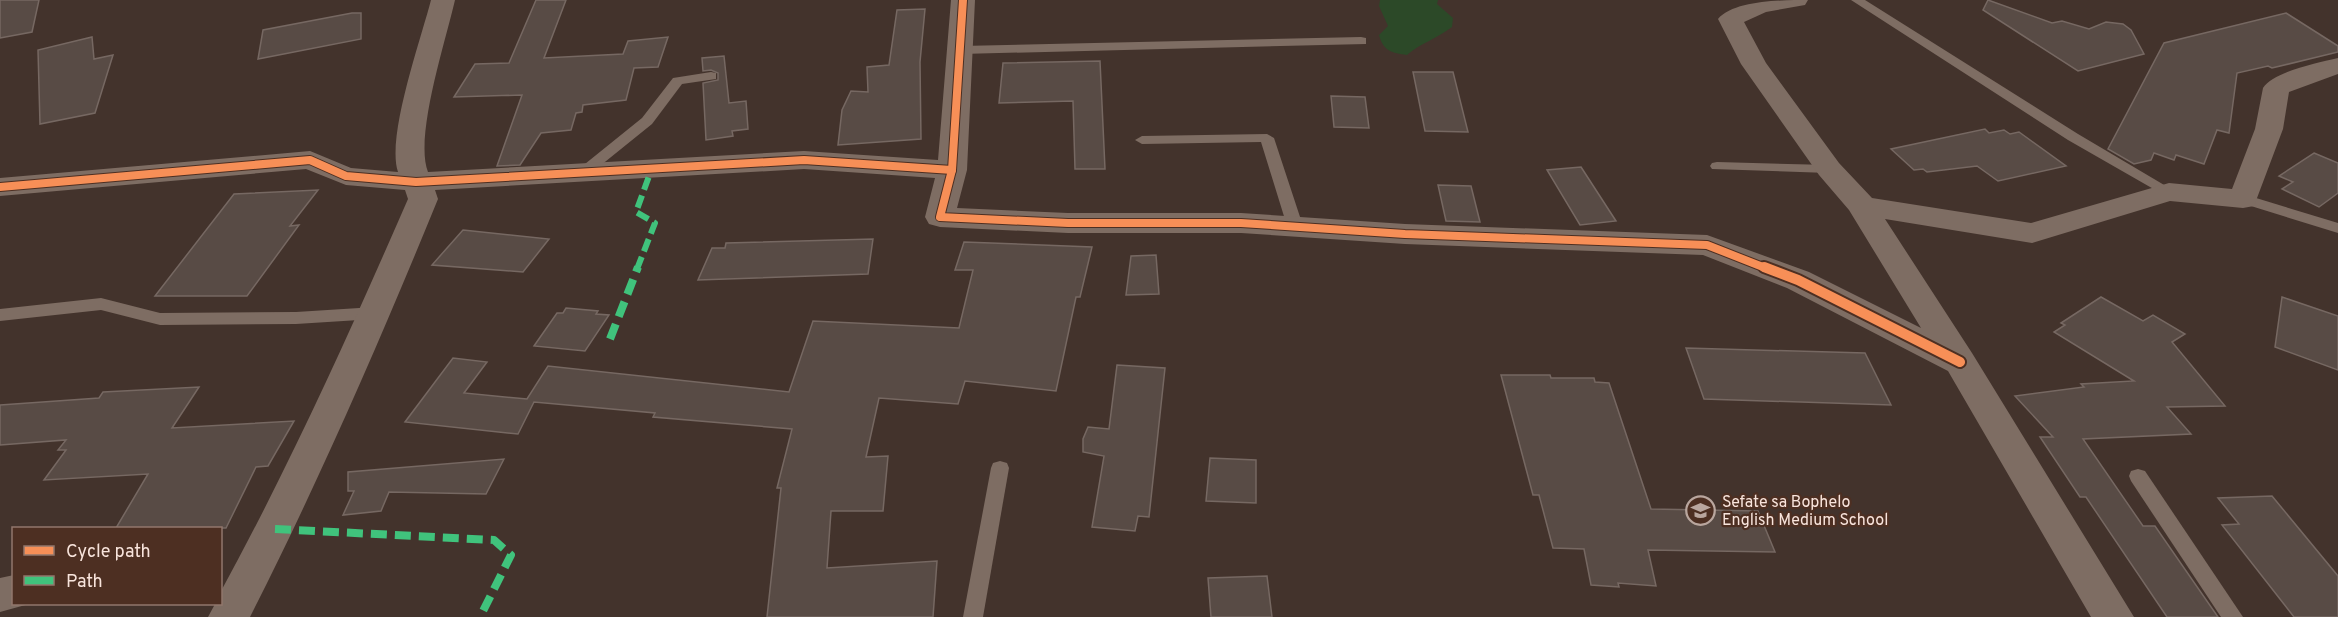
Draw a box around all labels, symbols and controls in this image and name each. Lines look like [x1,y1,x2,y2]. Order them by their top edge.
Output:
place label: Sefate sa Bophelo English Medium School [1722,493,1888,531]
school or university icon: Sefate sa Bophelo English Medium School [1685,494,1717,526]
legend [12,527,222,605]
text: Cycle path [66,541,151,564]
text: Path [66,571,103,594]

